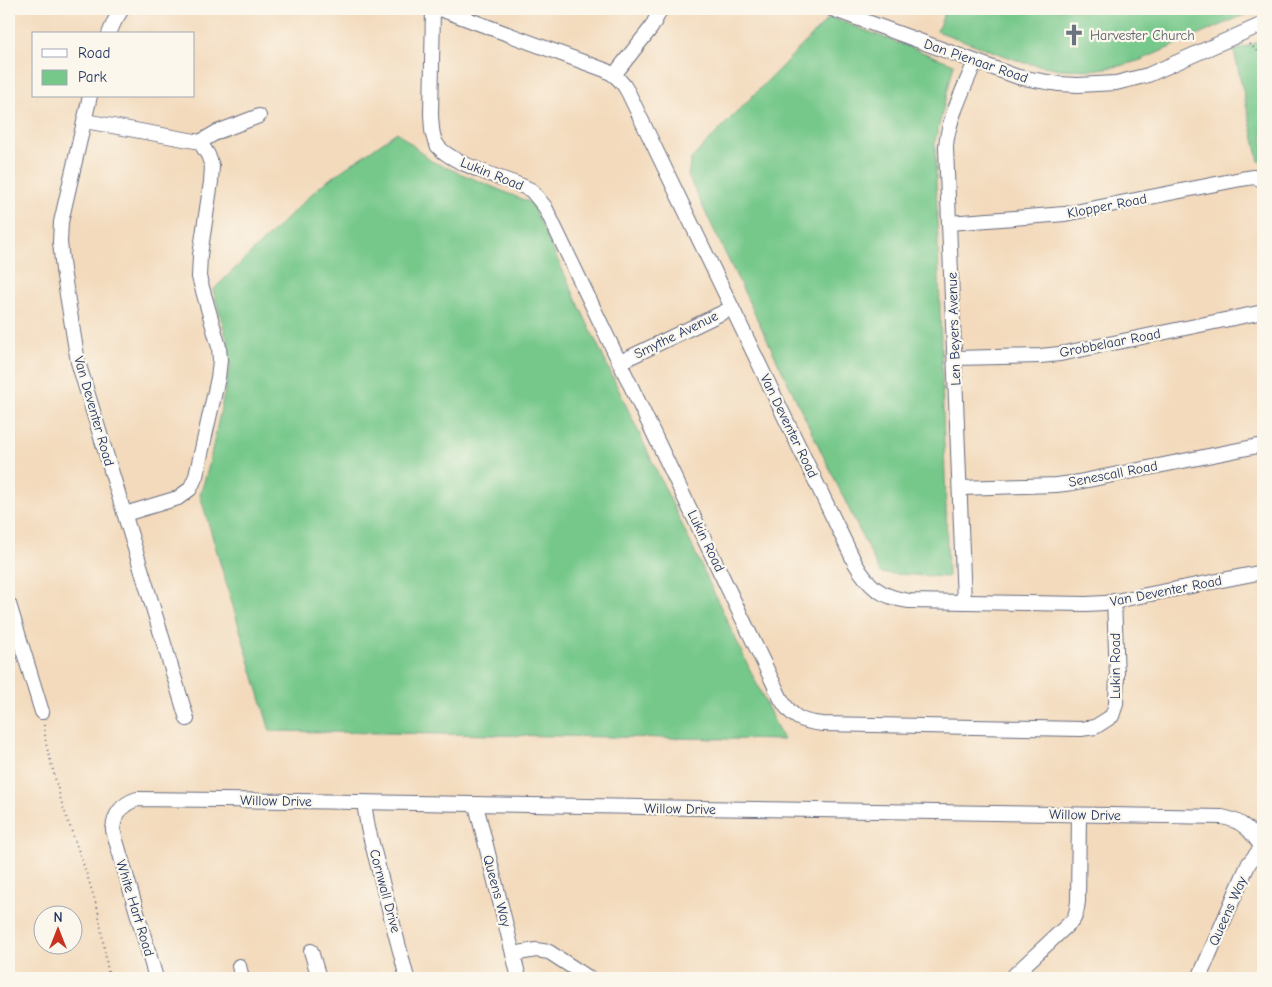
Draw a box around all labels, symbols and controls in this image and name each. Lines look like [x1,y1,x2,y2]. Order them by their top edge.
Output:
church icon: Harvester Church [1061,22,1087,48]
place label: Harvester Church [1090,27,1195,44]
legend [32,32,195,98]
street label: Dan Pienaar Road [922,35,1030,87]
text: Road [78,44,110,62]
text: Park [78,68,107,86]
street label: Lukin Road [458,154,526,194]
street label: Klopper Road [1066,190,1148,222]
street label: Len Beyers Avenue [944,272,964,386]
street label: Smythe Avenue [631,307,721,363]
street label: Grobbelaar Road [1058,325,1162,361]
street label: Van Deventer Road [70,354,118,468]
street label: Van Deventer Road [756,371,822,481]
street label: Senescall Road [1067,457,1159,491]
street label: Lukin Road [684,507,728,575]
street label: Van Deventer Road [1109,572,1223,610]
street label: Lukin Road [1107,633,1124,699]
street label: Willow Drive [240,792,312,810]
street label: Willow Drive [644,800,716,818]
street label: Willow Drive [1049,806,1121,824]
street label: Cornwall Drive [366,847,404,935]
street label: Queens Way [479,853,515,930]
street label: White Hart Road [112,858,158,958]
street label: Queens Way [1205,873,1251,948]
north arrow [32,904,82,954]
text: N [53,909,63,926]

